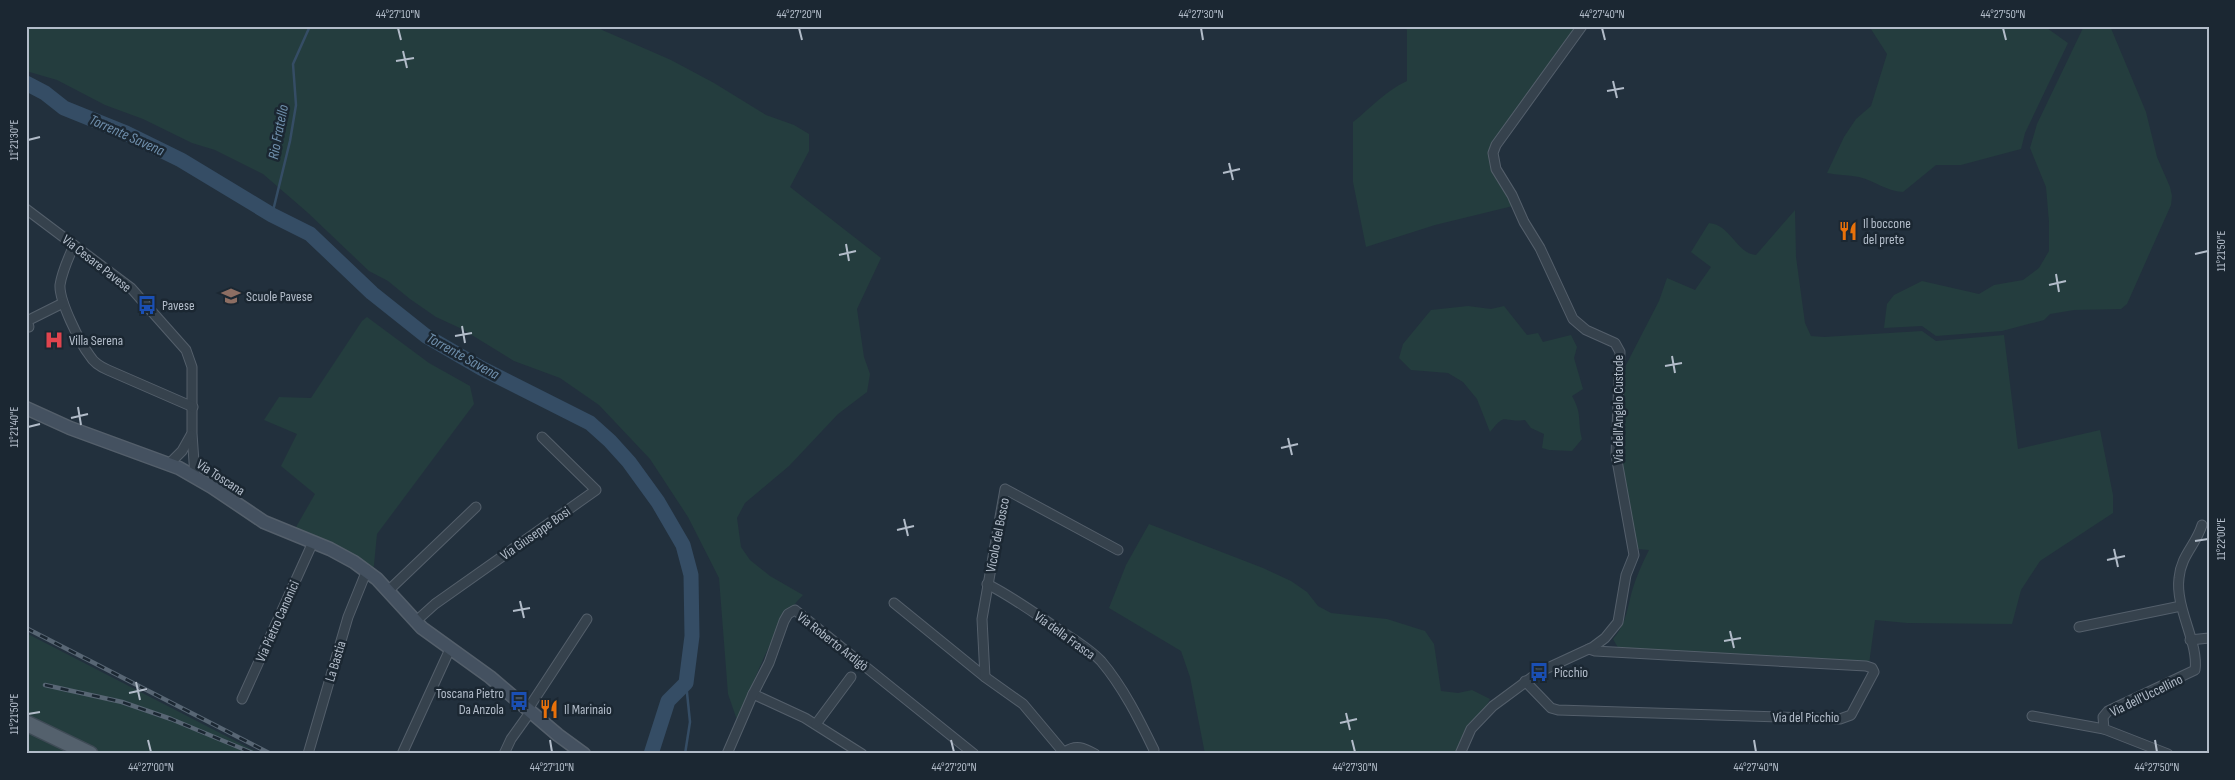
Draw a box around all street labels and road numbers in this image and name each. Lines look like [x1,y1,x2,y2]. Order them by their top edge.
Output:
street label: Via Cesare Pavese [59,231,135,296]
street label: Via dell'Angelo Custode [1610,355,1627,463]
street label: Via Toscana [193,456,248,499]
street label: Vicolo del Bosco [982,496,1013,574]
street label: Via Giuseppe Bosi [497,503,574,564]
street label: Via Pietro Canonici [252,578,303,665]
street label: Via Roberto Ardigò [793,608,872,675]
street label: Via della Frasca [1031,608,1098,663]
street label: La Bastia [321,639,350,684]
street label: Via dell'Uccellino [2107,670,2186,720]
street label: Via del Picchio [1773,709,1840,726]

